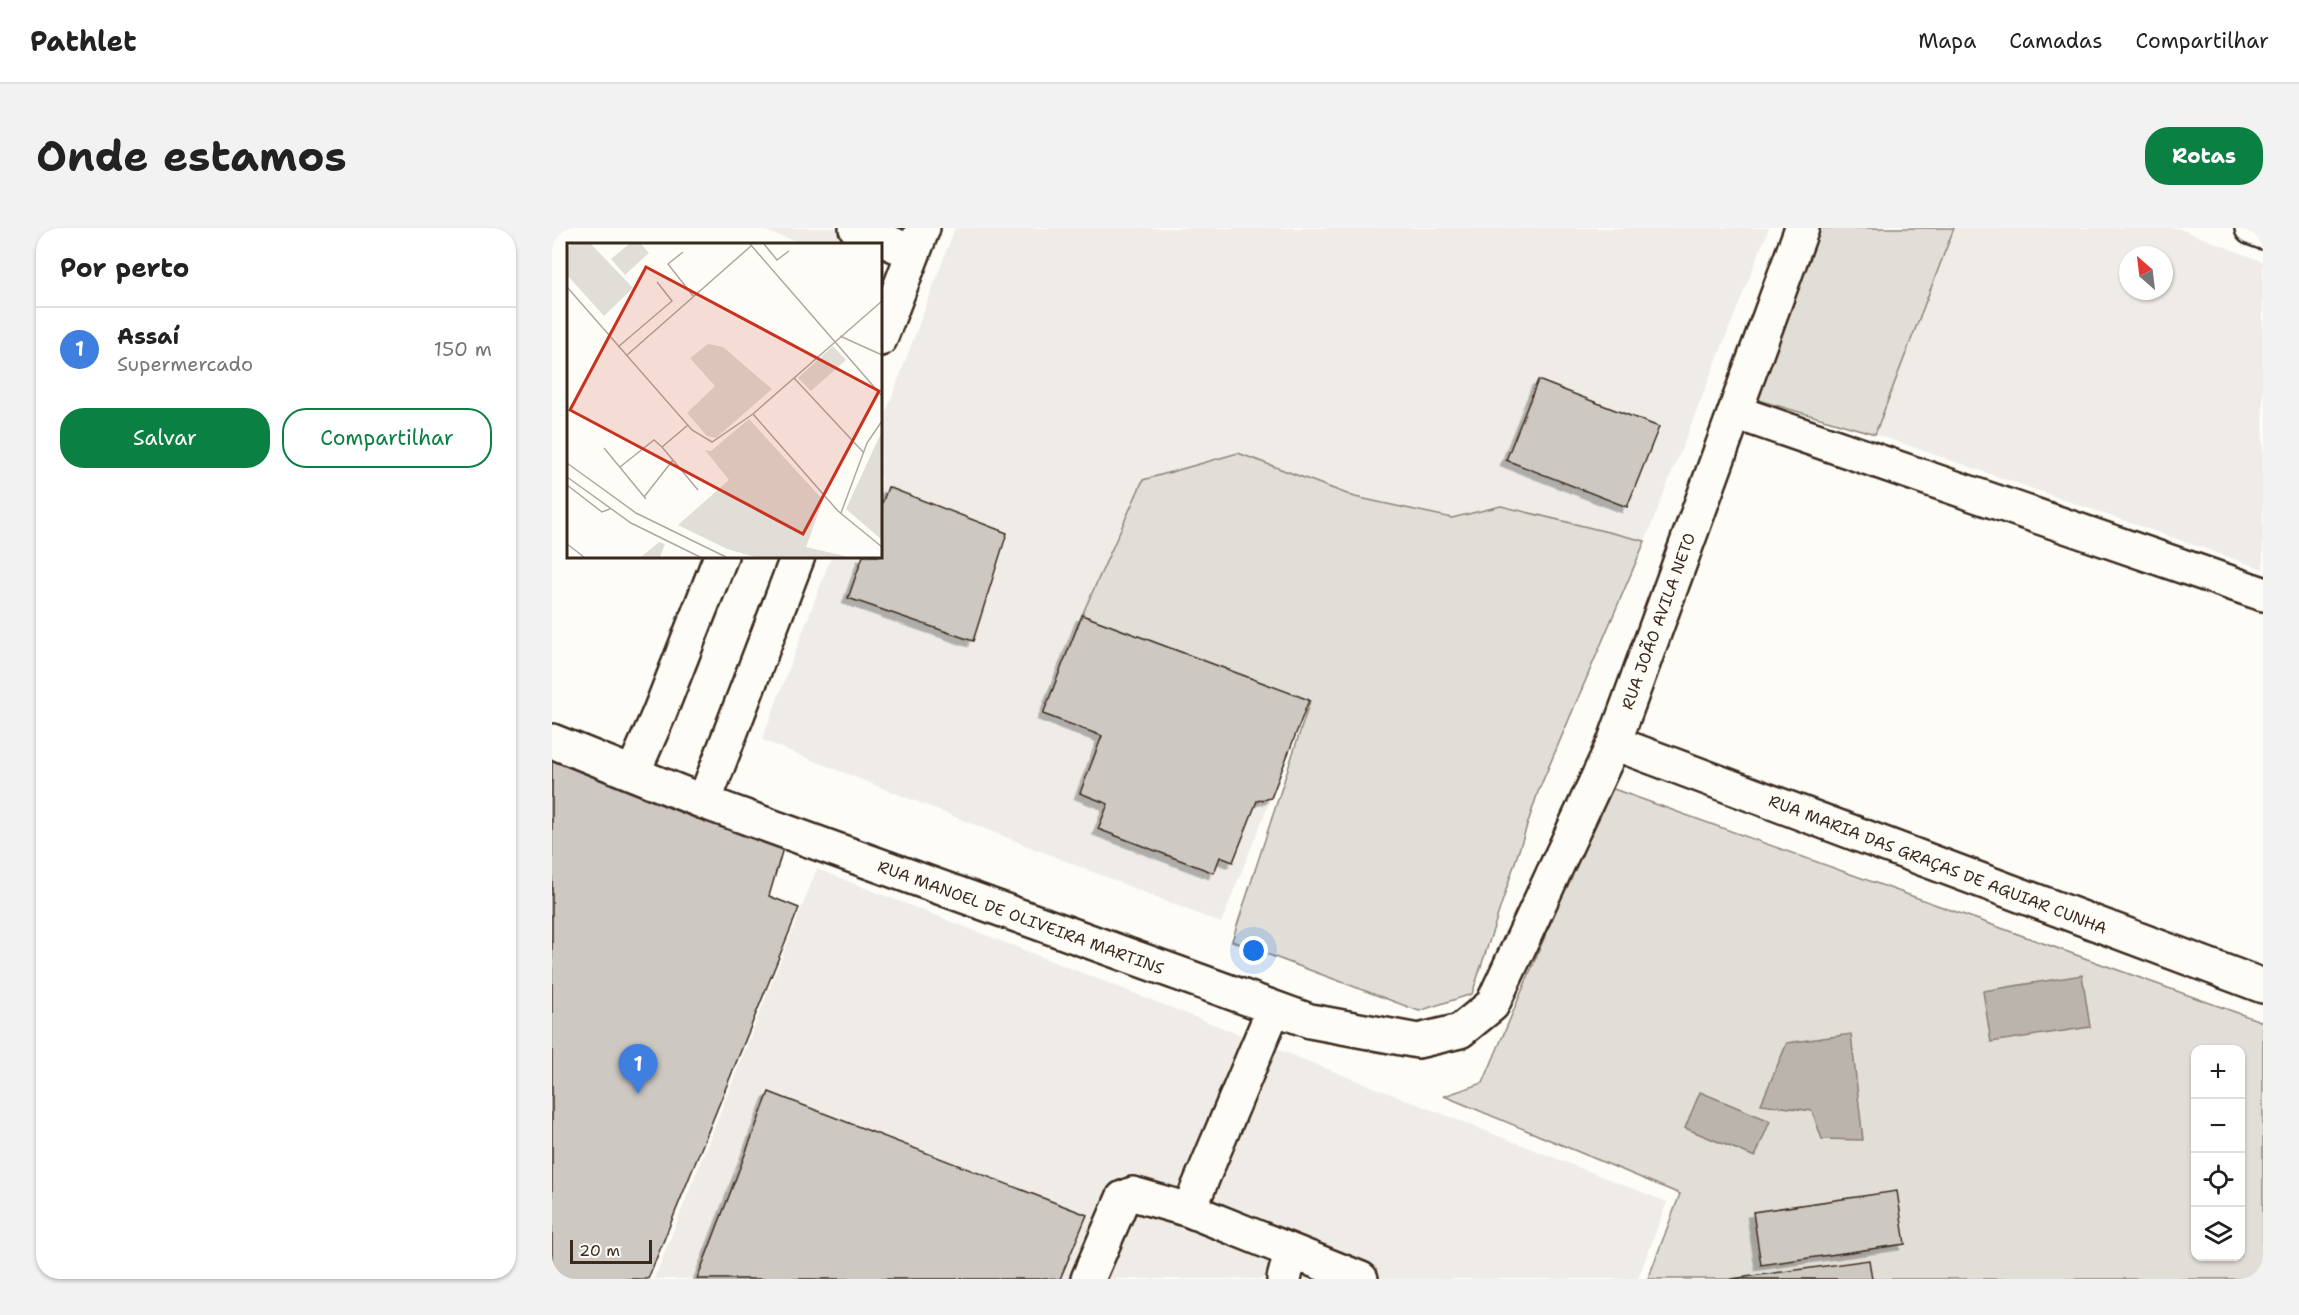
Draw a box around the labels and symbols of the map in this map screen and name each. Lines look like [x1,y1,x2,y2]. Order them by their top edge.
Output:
inset map [567,243,882,558]
north arrow [2119,246,2173,300]
street label: RUA JOÃO AVILA NETO [1616,530,1700,712]
street label: RUA MARIA DAS GRAÇAS DE AGUIAR CUNHA [1766,790,2110,939]
street label: RUA MANOEL DE OLIVEIRA MARTINS [875,856,1167,979]
your location [1239,936,1268,965]
pin: 1 [618,1044,658,1094]
scale bar [570,1237,652,1264]

